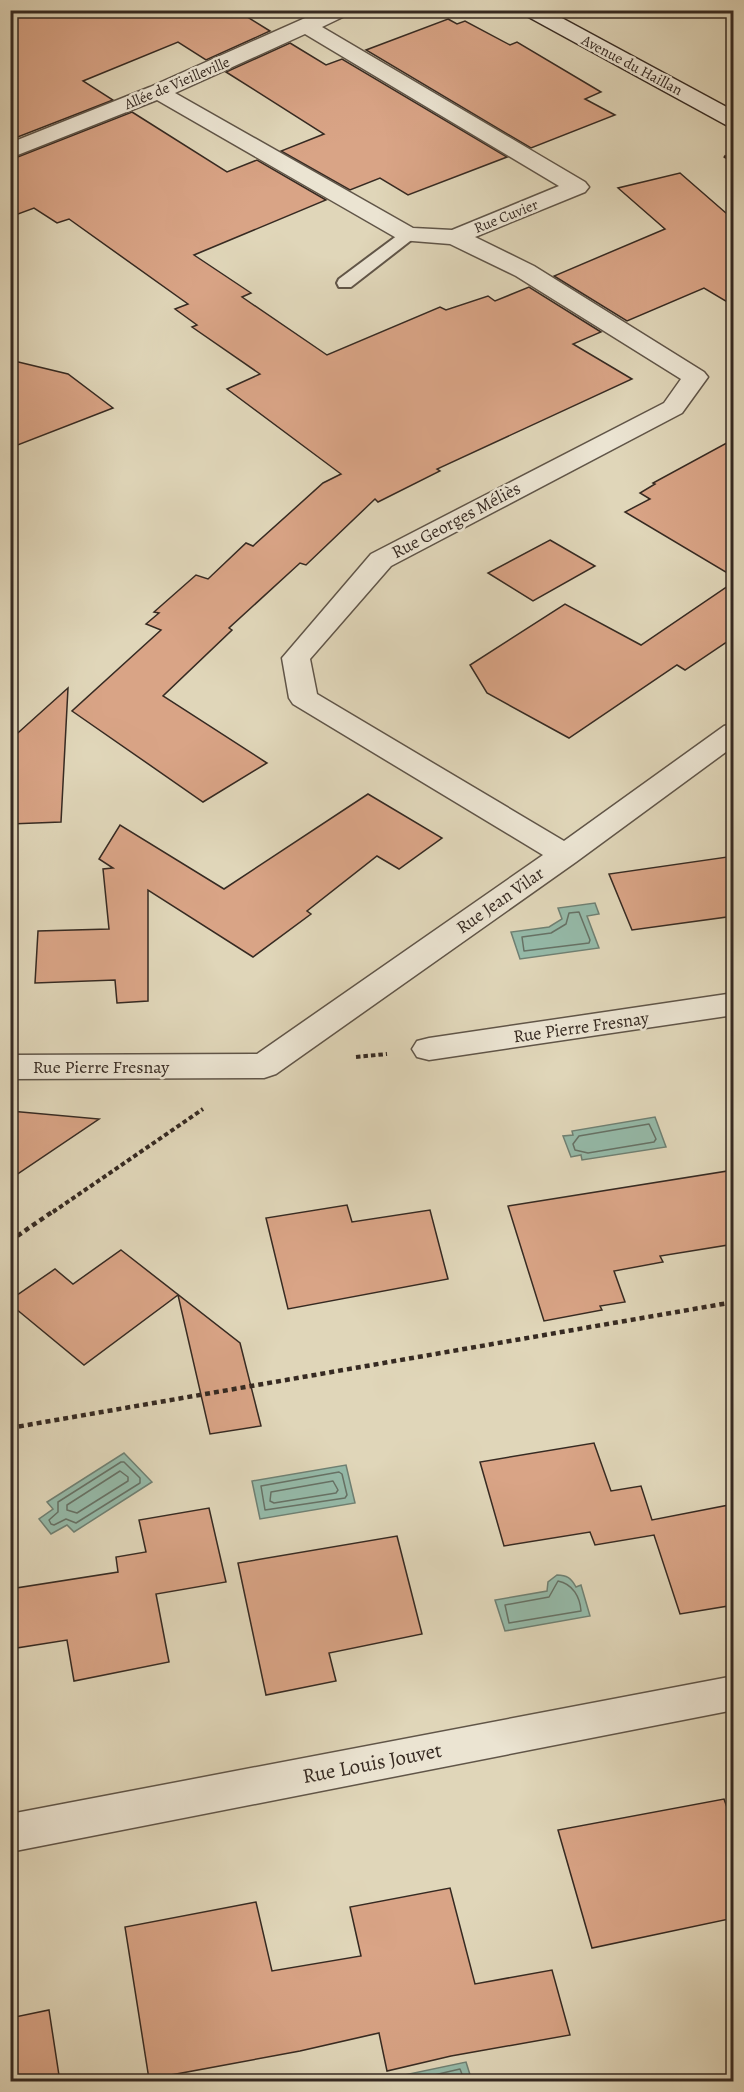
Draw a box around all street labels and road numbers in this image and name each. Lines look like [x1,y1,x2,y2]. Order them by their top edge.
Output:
street label: Avenue du Haillan [577,30,686,100]
street label: Allée de Vieilleville [120,52,233,115]
street label: Rue Cuvier [471,194,541,238]
street label: Rue Georges Méliès [387,476,525,564]
street label: Rue Jean Vilar [451,861,549,939]
street label: Rue Pierre Fresnay [512,1005,651,1048]
street label: Rue Pierre Fresnay [33,1055,170,1079]
street label: Rue Louis Jouvet [300,1736,444,1790]

